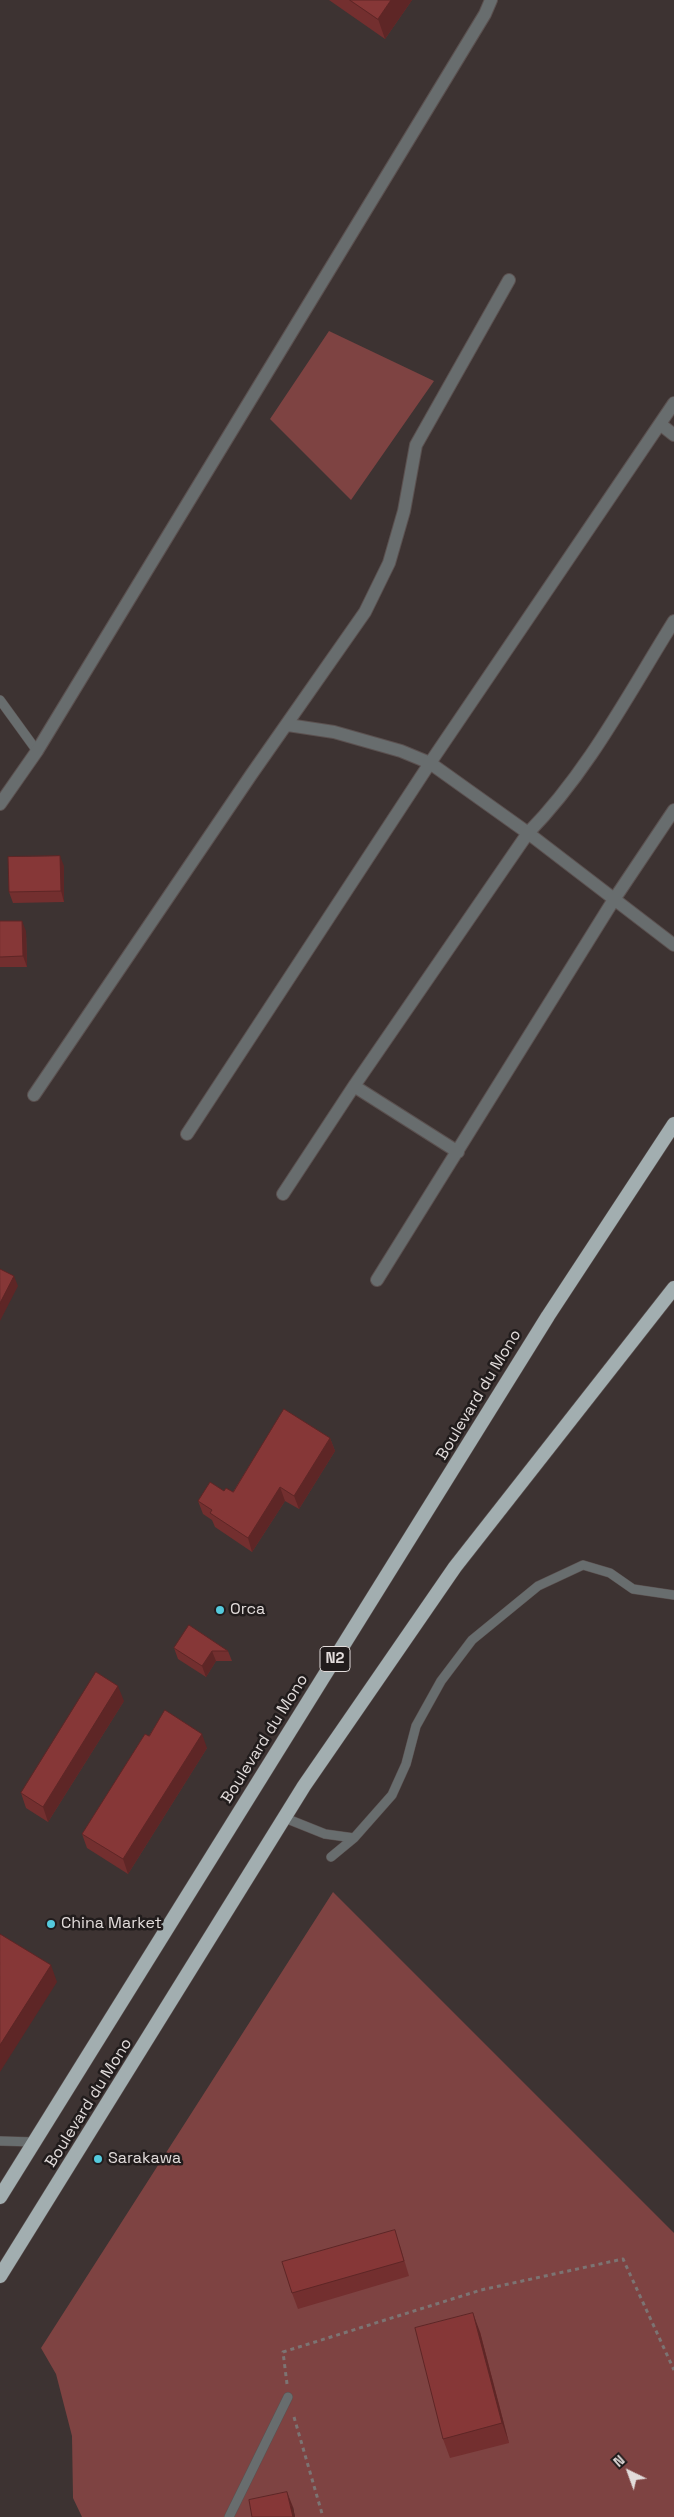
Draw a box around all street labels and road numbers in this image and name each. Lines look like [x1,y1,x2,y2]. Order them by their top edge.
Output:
street label: Boulevard du Mono [432,1326,526,1464]
road number: N2 [320,1646,350,1672]
street label: Boulevard du Mono [217,1671,313,1807]
street label: Boulevard du Mono [41,2035,137,2171]

